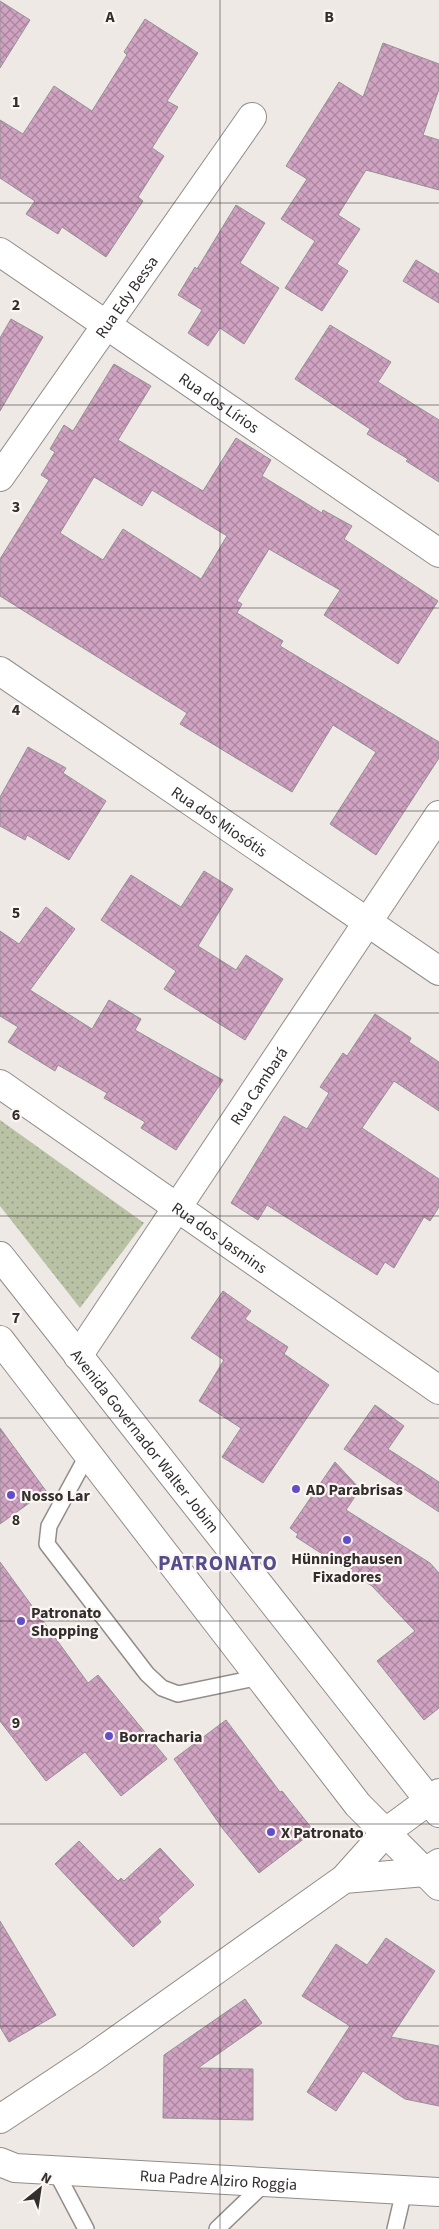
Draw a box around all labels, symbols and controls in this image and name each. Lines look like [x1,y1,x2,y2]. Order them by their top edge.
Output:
text: A [104,6,115,28]
text: B [324,6,334,28]
text: 1 [12,91,20,113]
street label: Rua Edy Bessa [90,252,163,343]
text: 2 [12,294,20,316]
street label: Rua dos Lírios [174,368,264,439]
text: 3 [12,496,20,518]
text: 4 [12,699,21,721]
street label: Rua dos Miosótis [167,781,272,863]
text: 5 [12,902,20,924]
street label: Rua Cambará [225,1043,293,1130]
text: 6 [12,1104,20,1126]
street label: Rua dos Jasmins [167,1197,272,1279]
text: 7 [12,1307,20,1329]
street label: Avenida Governador Walter Jobim [65,1345,224,1538]
place label: AD Parabrisas [305,1479,403,1501]
marker: AD Parabrisas [290,1483,302,1495]
place label: Nosso Lar [21,1485,90,1507]
marker: Nosso Lar [5,1489,17,1501]
text: 8 [12,1509,20,1531]
marker: Hünninghausen Fixadores [341,1534,353,1546]
district label: PATRONATO [158,1548,278,1578]
place label: Hünninghausen Fixadores [291,1548,403,1588]
place label: Patronato Shopping [31,1602,101,1642]
marker: Patronato Shopping [15,1615,27,1627]
text: 9 [12,1712,20,1734]
place label: Borracharia [119,1726,203,1748]
marker: Borracharia [103,1730,115,1742]
place label: X Patronato [281,1822,364,1844]
marker: X Patronato [265,1826,277,1838]
north arrow [15,2164,65,2214]
street label: Rua Padre Alziro Roggia [139,2165,298,2196]
text: N [37,2168,55,2190]

